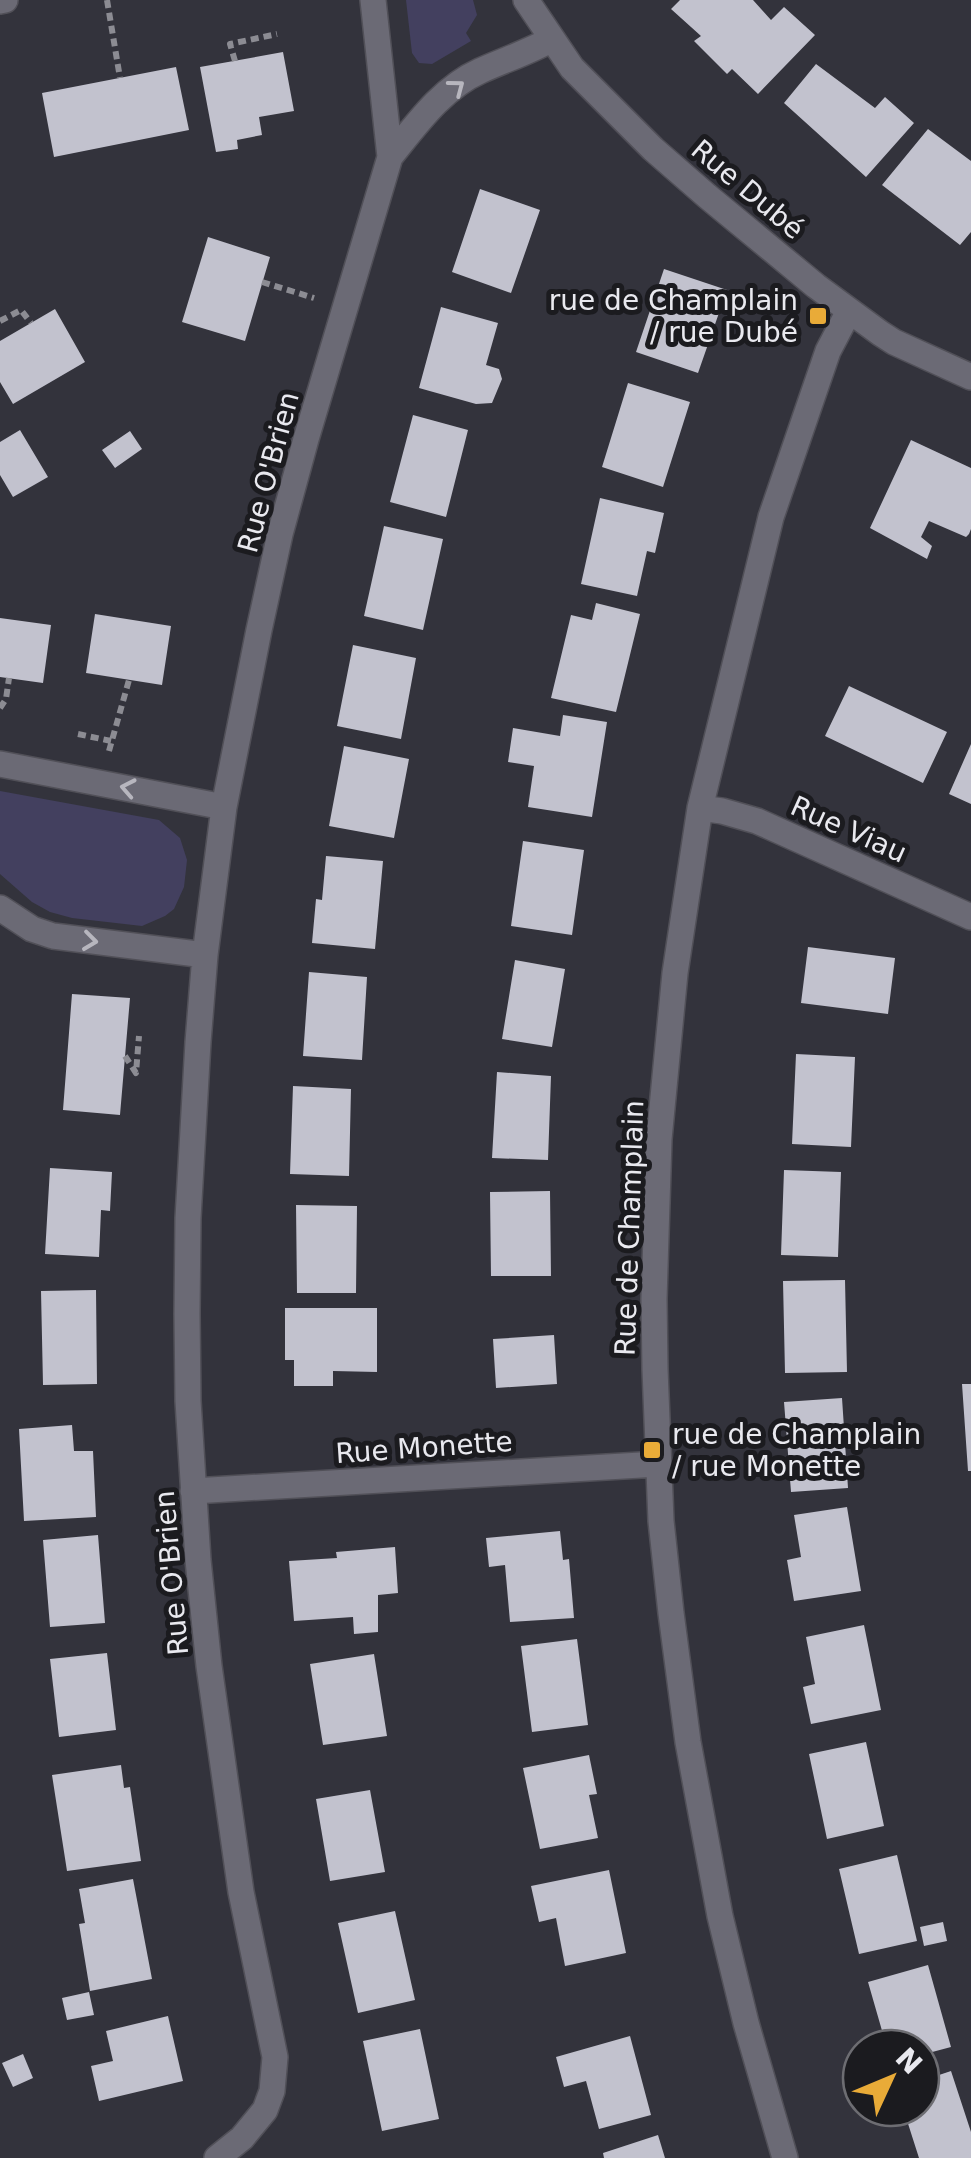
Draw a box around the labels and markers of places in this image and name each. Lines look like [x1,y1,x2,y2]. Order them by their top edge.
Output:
place label: rue de Champlain / rue Dubé [549,284,798,349]
marker: rue de Champlain / rue Dubé [807,305,829,327]
place label: rue de Champlain / rue Monette [672,1418,921,1483]
marker: rue de Champlain / rue Monette [641,1439,663,1461]

